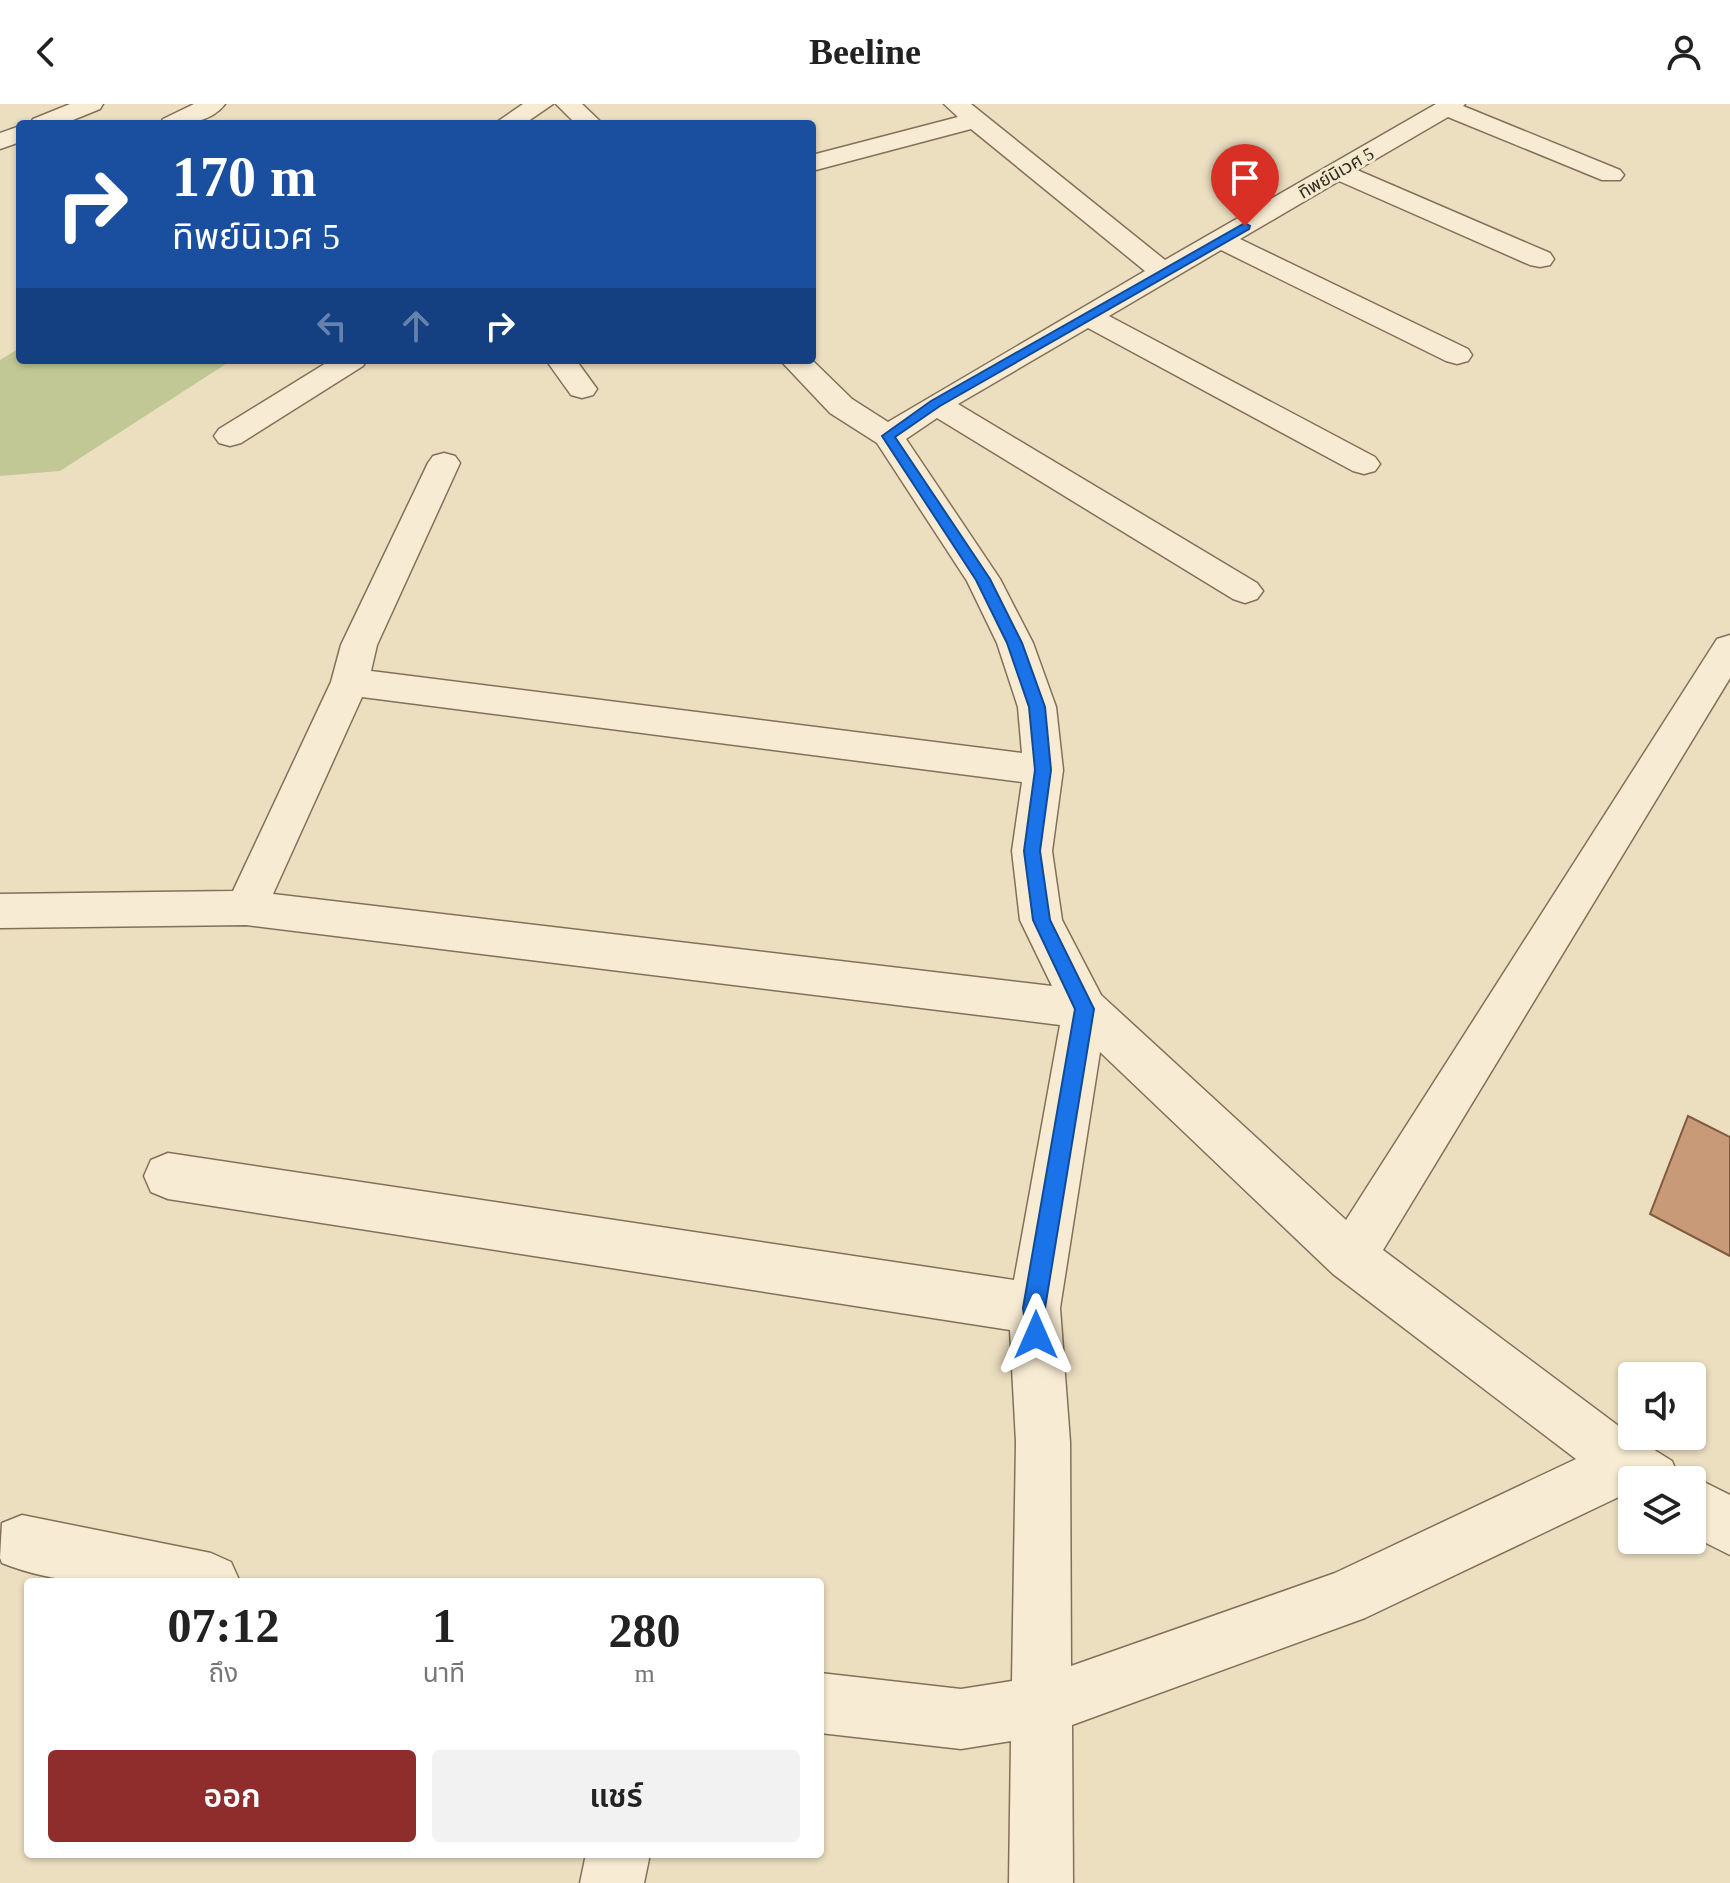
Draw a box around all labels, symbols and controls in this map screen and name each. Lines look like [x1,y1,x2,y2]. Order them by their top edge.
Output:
icon: back [24,30,68,74]
icon: person [1662,30,1706,74]
text: Beeline [809,32,921,72]
street label: ทิพย์นิเวศ 5 [1295,143,1377,203]
pin [1211,144,1279,226]
text: 170 m [172,146,317,208]
icon: right [40,152,144,256]
icon: arrive [1223,156,1267,200]
text: ทิพย์นิเวศ 5 [172,217,340,257]
icon: left [310,304,354,348]
icon: ahead [394,304,438,348]
icon: right [478,304,522,348]
position arrow [994,1293,1078,1377]
map controls [1618,1362,1706,1554]
button: sound [1618,1362,1706,1450]
button: layers [1618,1466,1706,1554]
text: 07:12 [167,1599,279,1652]
text: 1 [432,1599,456,1652]
text: 280 [609,1604,681,1657]
text: ถึง [209,1659,238,1688]
text: นาที [423,1659,465,1688]
text: m [634,1659,655,1688]
button: ออก [48,1750,416,1842]
button: แชร์ [432,1750,800,1842]

